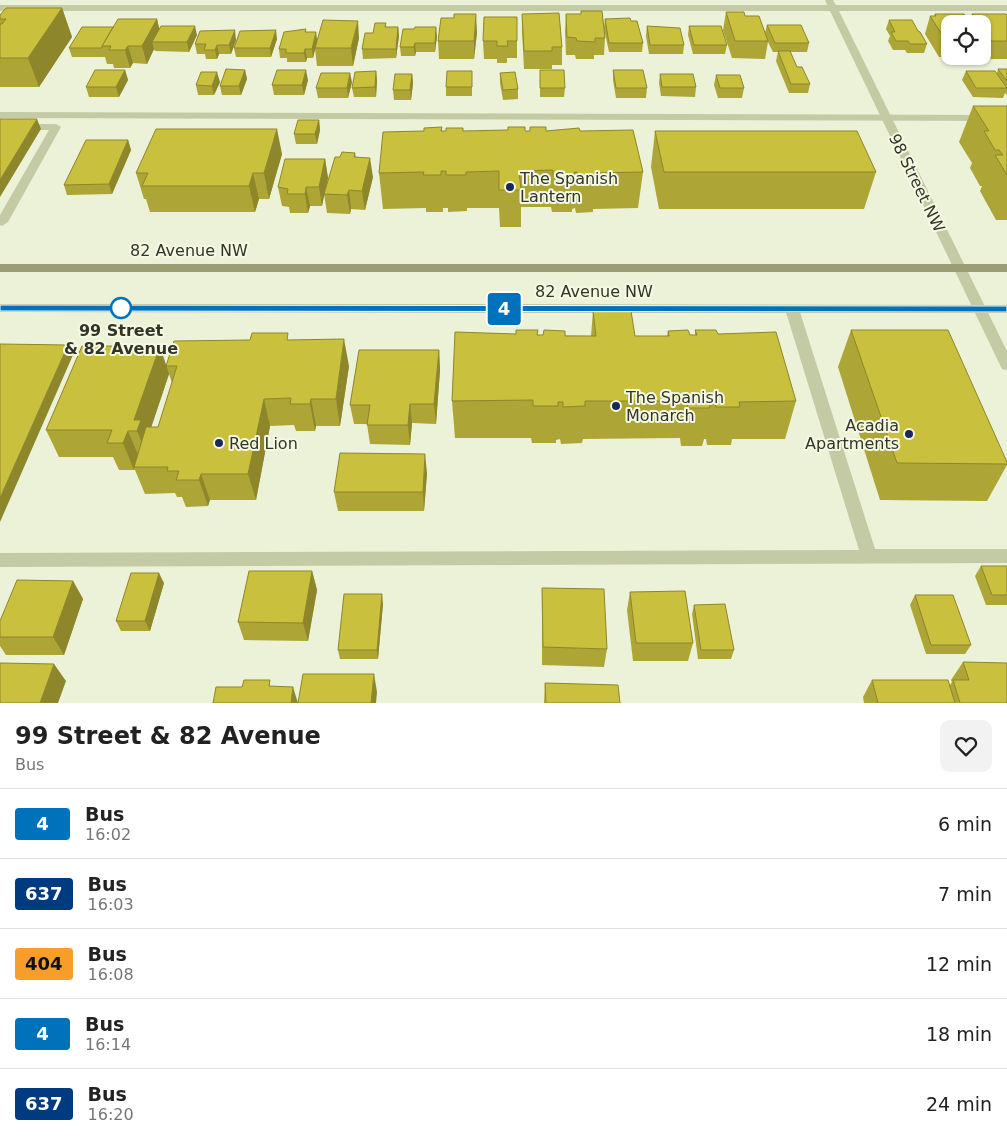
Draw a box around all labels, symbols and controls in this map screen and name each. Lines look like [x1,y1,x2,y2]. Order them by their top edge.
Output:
map controls [941,15,991,65]
button: locate [941,15,991,65]
street label: 98 Street NW [885,131,949,235]
place label: The Spanish Lantern [519,169,618,206]
marker: The Spanish Lantern [504,181,516,193]
street label: 82 Avenue NW [130,241,248,260]
street label: 82 Avenue NW [535,282,653,301]
line badge: 4 [488,293,520,325]
marker: 99 Street & 82 Avenue [110,297,132,319]
text: 4 [498,298,510,319]
place label: 99 Street & 82 Avenue [64,321,178,358]
place label: The Spanish Monarch [625,388,724,425]
marker: The Spanish Monarch [610,400,622,412]
place label: Acadia Apartments [805,416,899,453]
marker: Acadia Apartments [903,428,915,440]
place label: Red Lion [229,434,298,453]
marker: Red Lion [213,437,225,449]
button: heart [940,720,992,772]
text: 99 Street & 82 Avenue [15,722,321,750]
text: Bus [15,755,44,774]
text: Bus [85,803,124,825]
text: 4 [36,813,49,834]
text: 6 min [938,813,992,835]
text: 16:02 [85,825,131,844]
text: Bus [88,873,127,895]
text: 637 [25,883,63,904]
text: 7 min [938,883,992,905]
text: 16:03 [88,895,134,914]
text: Bus [88,943,127,965]
text: 404 [25,953,63,974]
text: 12 min [926,953,992,975]
text: 16:08 [88,965,134,984]
text: Bus [85,1013,124,1035]
text: 4 [36,1023,49,1044]
text: 18 min [926,1023,992,1045]
text: 16:14 [85,1035,131,1054]
text: Bus [88,1083,127,1105]
text: 637 [25,1093,63,1114]
text: 24 min [926,1093,992,1115]
text: 16:20 [88,1105,134,1124]

